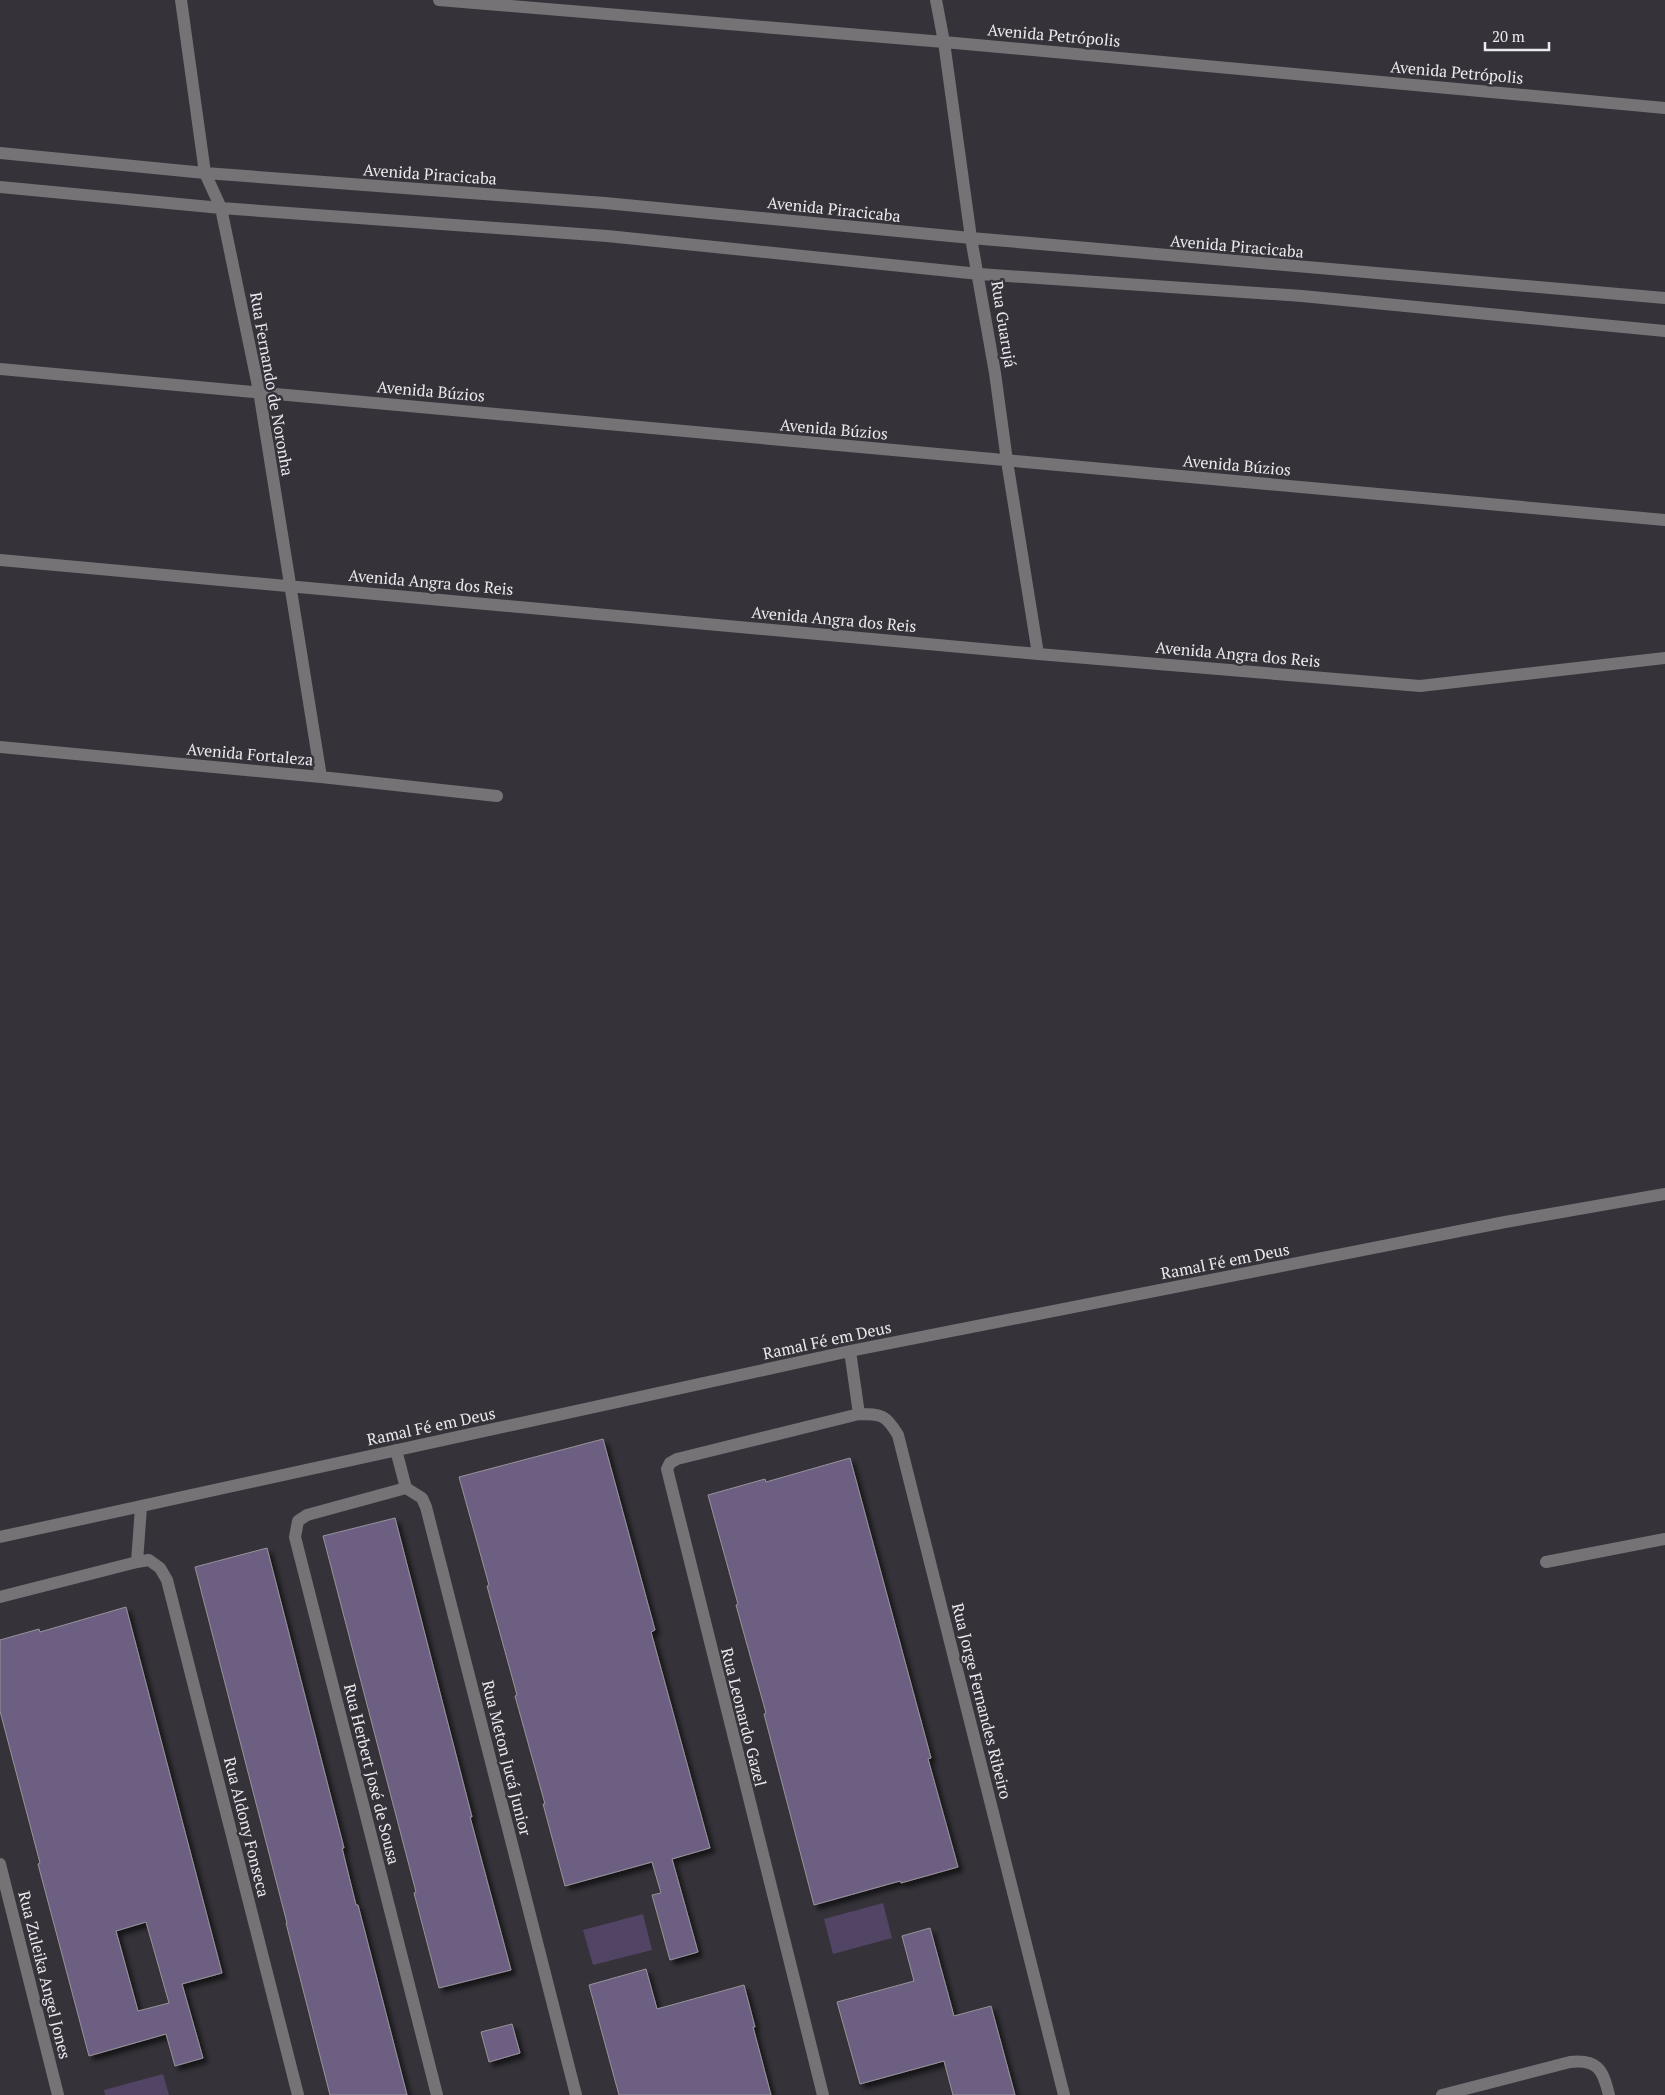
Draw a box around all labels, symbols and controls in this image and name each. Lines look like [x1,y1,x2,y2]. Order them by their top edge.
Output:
street label: Avenida Petrópolis [987,18,1121,52]
scale bar [1485,20,1549,52]
text: 20 m [1492,26,1525,46]
street label: Avenida Petrópolis [1390,55,1524,89]
street label: Avenida Piracicaba [362,158,498,190]
street label: Avenida Piracicaba [766,191,902,227]
street label: Avenida Piracicaba [1169,229,1305,263]
street label: Rua Guarujá [986,279,1022,369]
street label: Rua Fernando de Noronha [245,290,299,478]
street label: Avenida Búzios [376,375,486,407]
street label: Avenida Búzios [779,413,889,445]
street label: Avenida Búzios [1182,449,1292,481]
street label: Avenida Angra dos Reis [348,564,515,600]
street label: Avenida Angra dos Reis [751,601,918,637]
street label: Avenida Angra dos Reis [1155,636,1322,672]
street label: Avenida Fortaleza [186,738,314,770]
street label: Ramal Fé em Deus [1159,1238,1291,1284]
street label: Ramal Fé em Deus [761,1316,893,1364]
street label: Ramal Fé em Deus [365,1402,497,1450]
street label: Rua Jorge Fernandes Ribeiro [947,1601,1017,1802]
street label: Rua Leonardo Gazel [716,1645,772,1789]
street label: Rua Meton Jucá Junior [477,1678,537,1839]
street label: Rua Herbert José de Sousa [339,1681,405,1867]
street label: Rua Aldony Fonseca [219,1755,275,1899]
street label: Rua Zuleika Angel Jones [13,1889,77,2061]

